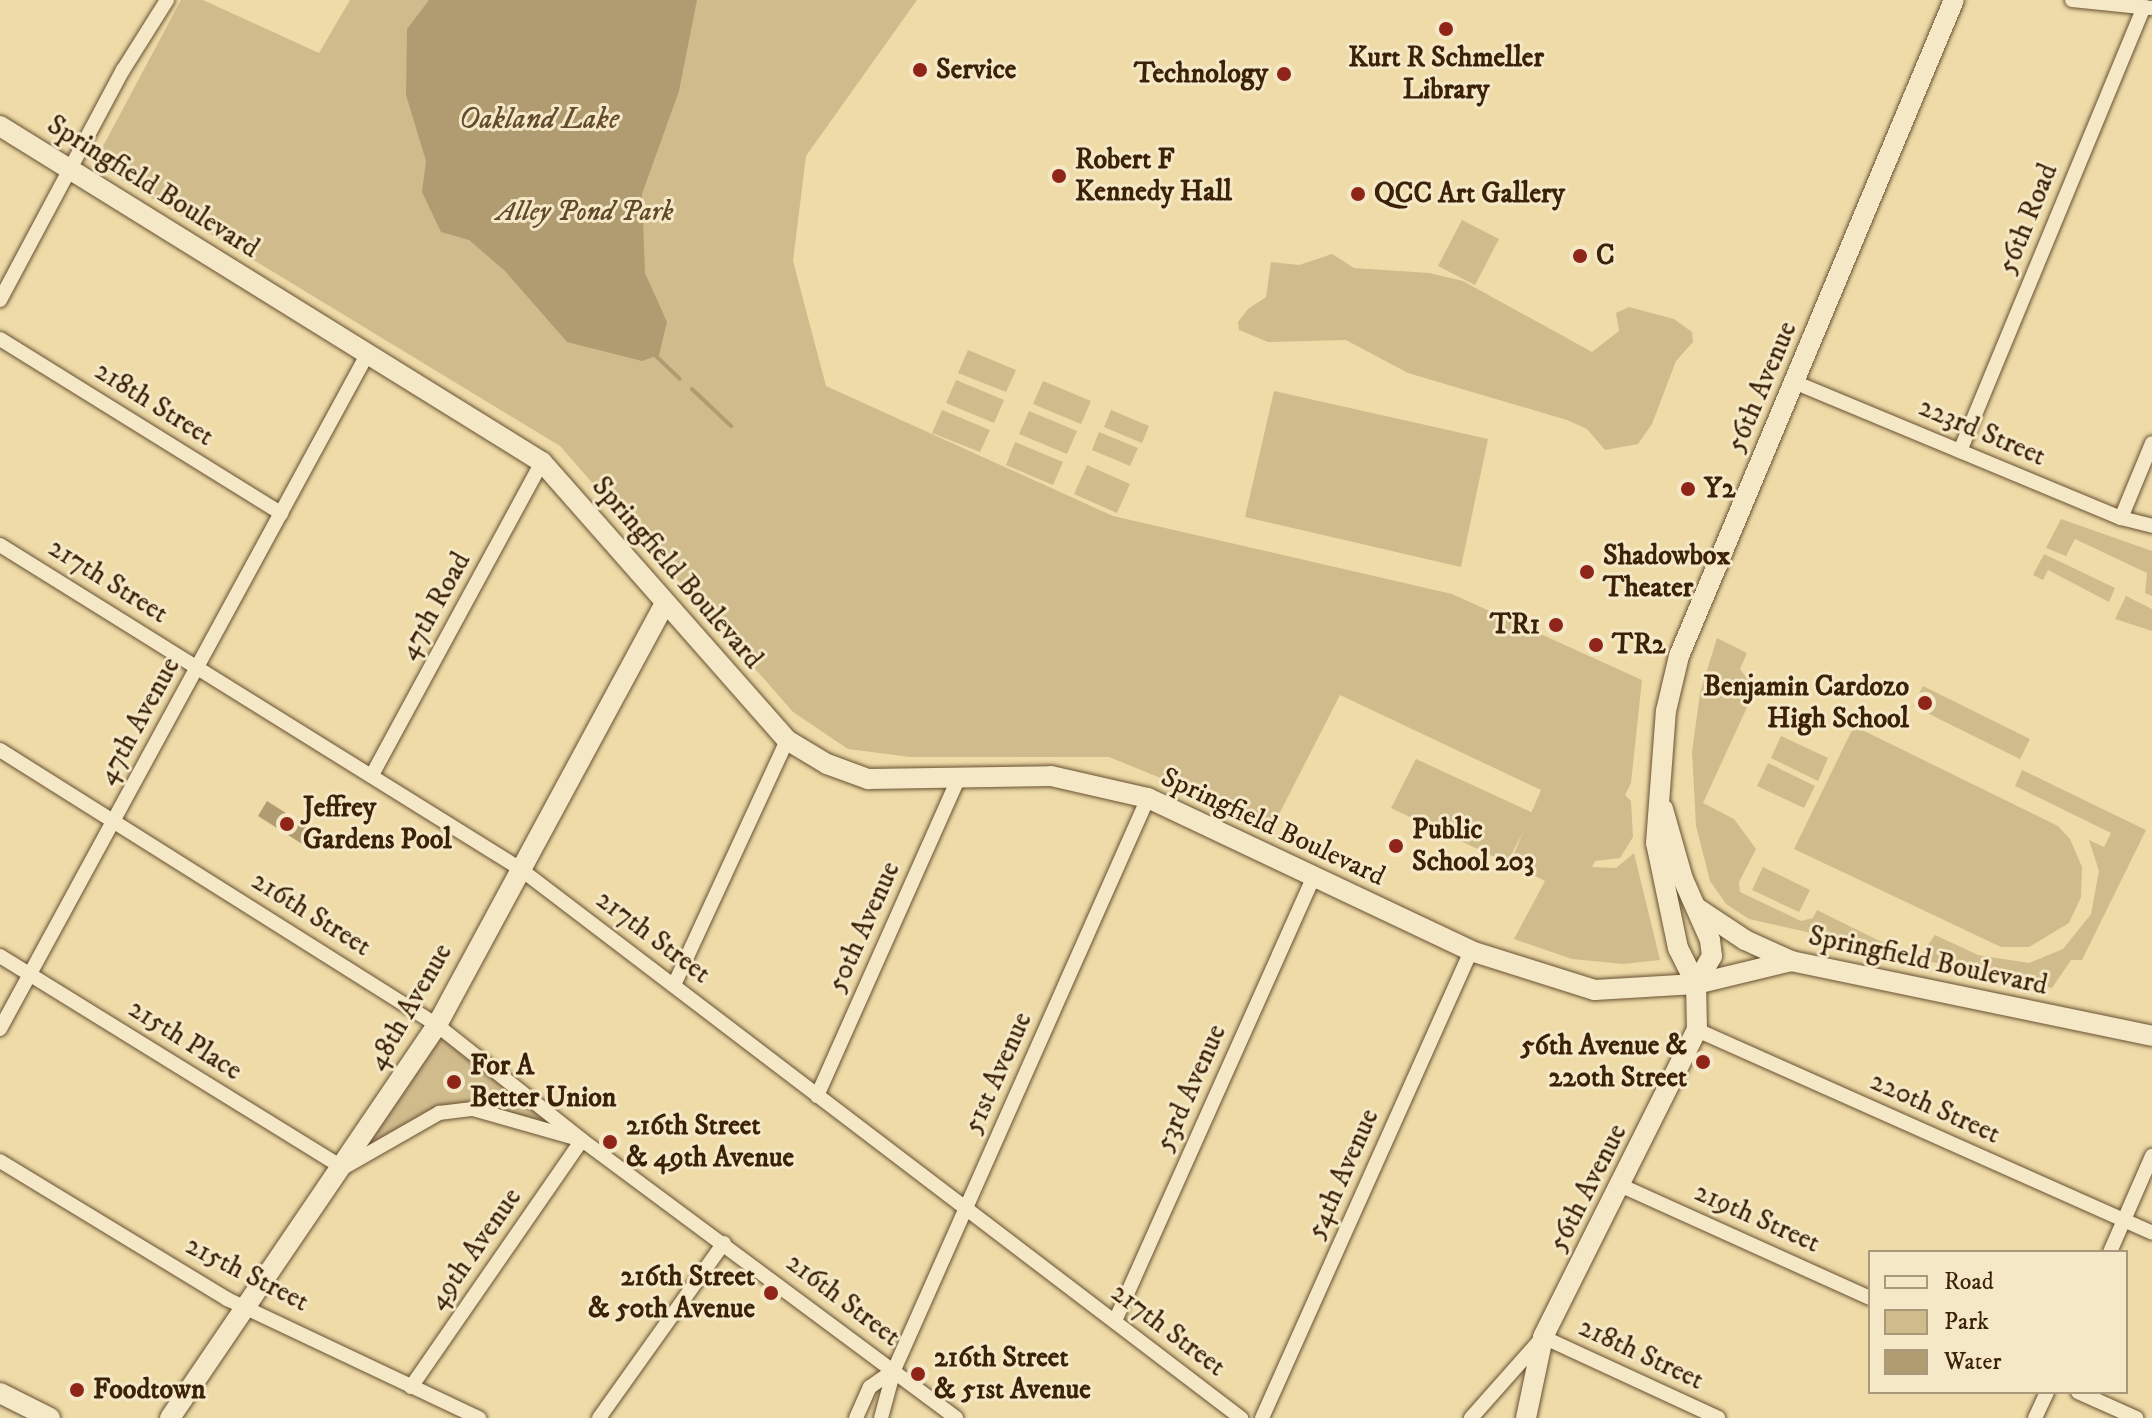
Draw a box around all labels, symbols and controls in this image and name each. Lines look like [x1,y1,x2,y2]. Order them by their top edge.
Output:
marker: Kurt R Schmeller Library [1437,20,1455,38]
place label: Kurt R Schmeller Library [1348,41,1544,107]
place label: Service [936,53,1016,87]
place label: Technology [1134,57,1268,91]
marker: Service [911,61,929,79]
marker: Technology [1275,65,1293,83]
water label: Oakland Lake [459,102,619,138]
street label: Springfield Boulevard [41,108,265,266]
place label: Robert F Kennedy Hall [1075,143,1232,209]
street label: 56th Road [1991,159,2065,279]
marker: Robert F Kennedy Hall [1050,167,1068,185]
place label: QCC Art Gallery [1374,177,1565,211]
marker: QCC Art Gallery [1349,185,1367,203]
park label: Alley Pond Park [497,195,673,229]
place label: C [1596,239,1615,273]
marker: C [1571,247,1589,265]
street label: 56th Avenue [1719,317,1805,457]
street label: 218th Street [88,354,220,454]
street label: 223rd Street [1914,390,2050,474]
street label: Springfield Boulevard [584,470,770,676]
place label: Y2 [1704,472,1735,506]
marker: Y2 [1679,480,1697,498]
street label: 217th Street [42,531,174,631]
place label: Shadowbox Theater [1603,539,1730,605]
street label: 47th Road [392,546,478,666]
marker: Shadowbox Theater [1578,563,1596,581]
place label: TR1 [1490,608,1540,642]
marker: TR1 [1547,616,1565,634]
place label: TR2 [1612,628,1666,662]
marker: TR2 [1587,636,1605,654]
street label: 47th Avenue [90,651,188,791]
place label: Benjamin Cardozo High School [1703,670,1909,736]
marker: Benjamin Cardozo High School [1916,694,1934,712]
street label: Springfield Boulevard [1156,760,1390,894]
place label: Jeffrey Gardens Pool [303,791,452,857]
place label: Public School 203 [1412,813,1534,879]
marker: Jeffrey Gardens Pool [278,815,296,833]
marker: Public School 203 [1387,837,1405,855]
street label: 50th Avenue [820,857,908,997]
street label: 216th Street [245,864,377,964]
street label: 217th Street [589,883,717,991]
street label: Springfield Boulevard [1805,919,2051,1003]
street label: 48th Avenue [360,938,460,1076]
street label: 215th Place [122,992,248,1088]
street label: 51st Avenue [956,1007,1040,1139]
street label: 53rd Avenue [1148,1019,1234,1157]
place label: 56th Avenue & 220th Street [1521,1029,1687,1095]
place label: For A Better Union [470,1049,616,1115]
marker: 56th Avenue & 220th Street [1694,1053,1712,1071]
street label: 220th Street [1865,1064,2005,1152]
marker: For A Better Union [445,1073,463,1091]
street label: 54th Avenue [1299,1104,1387,1244]
place label: 216th Street & 49th Avenue [626,1109,794,1175]
street label: 56th Avenue [1542,1119,1634,1257]
marker: 216th Street & 49th Avenue [601,1133,619,1151]
street label: 219th Street [1689,1175,1825,1261]
street label: 49th Avenue [421,1182,529,1316]
street label: 215th Street [180,1229,314,1319]
street label: 216th Street [779,1246,907,1354]
legend [1868,1250,2128,1394]
place label: 216th Street & 50th Avenue [588,1260,755,1326]
text: Road [1944,1267,1994,1297]
street label: 217th Street [1104,1276,1232,1384]
marker: 216th Street & 50th Avenue [762,1284,780,1302]
text: Park [1944,1307,1989,1337]
street label: 218th Street [1573,1310,1709,1398]
place label: 216th Street & 51st Avenue [934,1341,1091,1407]
text: Water [1944,1347,2001,1377]
marker: 216th Street & 51st Avenue [909,1365,927,1383]
place label: Foodtown [93,1373,206,1407]
marker: Foodtown [68,1381,86,1399]

